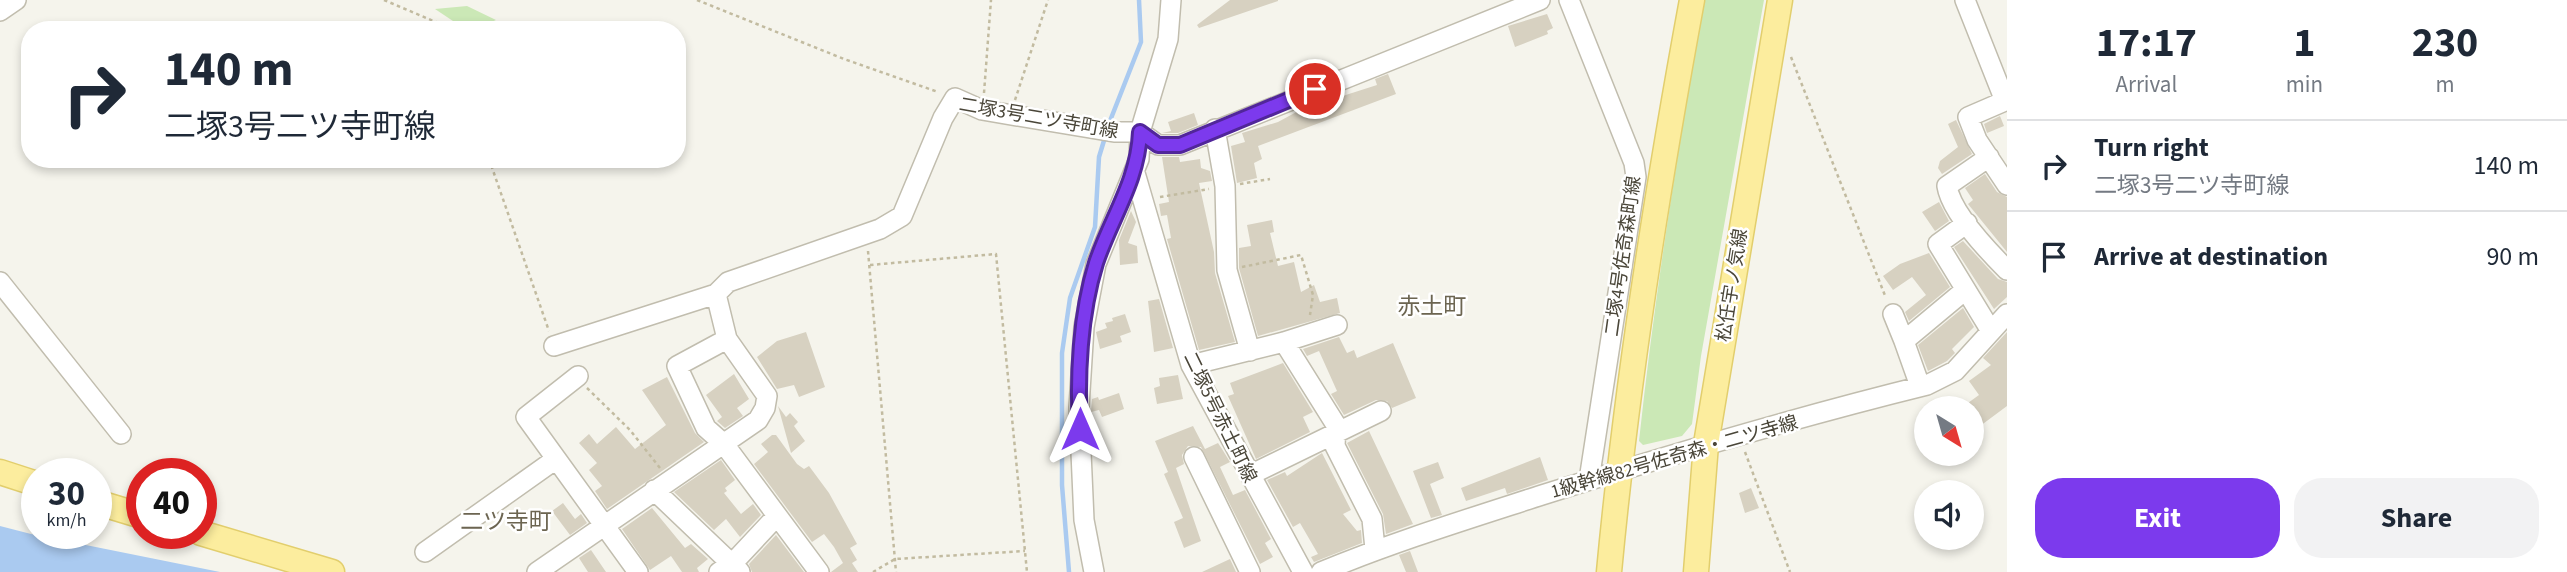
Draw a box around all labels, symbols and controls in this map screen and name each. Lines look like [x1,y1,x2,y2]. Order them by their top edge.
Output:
text: 17:17 [2096,13,2197,73]
text: 1 [2293,13,2315,73]
text: 230 [2412,13,2478,73]
text: 140 m [164,35,293,105]
icon: right [49,49,140,140]
pin [1285,59,1345,119]
text: Arrival [2115,68,2177,101]
text: min [2286,68,2323,101]
text: m [2435,68,2455,101]
icon: arrive [1296,70,1334,108]
street label: 二塚3号二ツ寺町線 [957,91,1121,146]
text: 二塚3号二ツ寺町線 [164,104,436,150]
text: Turn right [2094,129,2209,166]
icon: right [2035,147,2073,185]
text: 140 m [2473,147,2539,184]
text: 二塚3号二ツ寺町線 [2094,169,2289,202]
street label: 二塚4号佐奇森町線 [1599,174,1648,338]
street label: 松任宇ノ気線 [1710,227,1755,344]
icon: arrive [2035,238,2073,276]
text: Arrive at destination [2094,238,2328,275]
text: 90 m [2486,238,2539,275]
district label: 赤土町 [1398,290,1467,323]
street label: 二塚5号赤土町線 [1176,348,1263,488]
position arrow [1043,392,1117,466]
north arrow [1914,396,1984,466]
map controls [1914,396,1984,550]
street label: 1級幹線82号佐奇森・二ツ寺線 [1547,409,1801,506]
speed limit sign: 40 [126,458,217,549]
text: 30 [48,469,85,519]
button: Exit [2035,478,2280,558]
button: Share [2294,478,2539,558]
button: sound [1914,480,1984,550]
district label: 二ツ寺町 [460,505,552,538]
text: km/h [47,508,86,533]

